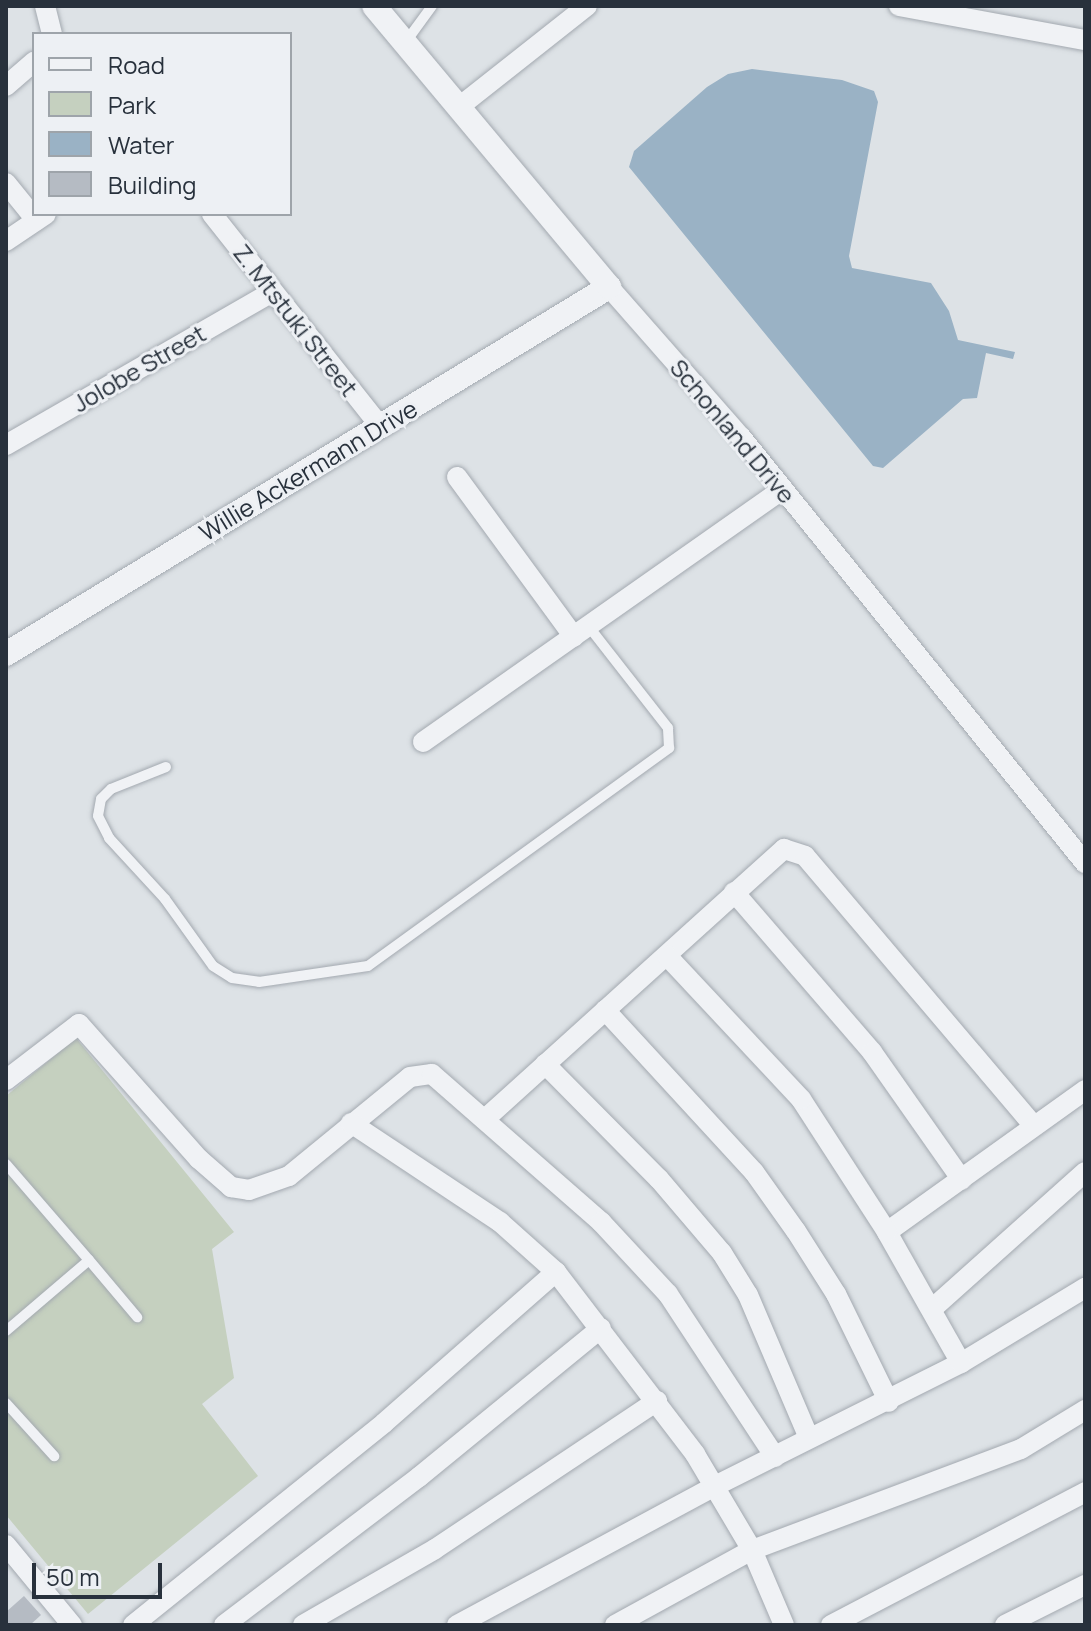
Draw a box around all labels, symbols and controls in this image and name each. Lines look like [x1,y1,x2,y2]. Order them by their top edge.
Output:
legend [32,32,292,216]
text: Road [108,48,165,81]
text: Park [108,88,156,121]
text: Water [108,128,175,161]
text: Building [108,168,196,201]
street label: Z. Mtstuki Street [228,238,364,402]
street label: Jolobe Street [67,318,211,418]
street label: Schonland Drive [664,353,802,509]
street label: Willie Ackermann Drive [194,393,422,547]
scale bar [36,1547,166,1597]
text: 50 m [46,1560,100,1593]

